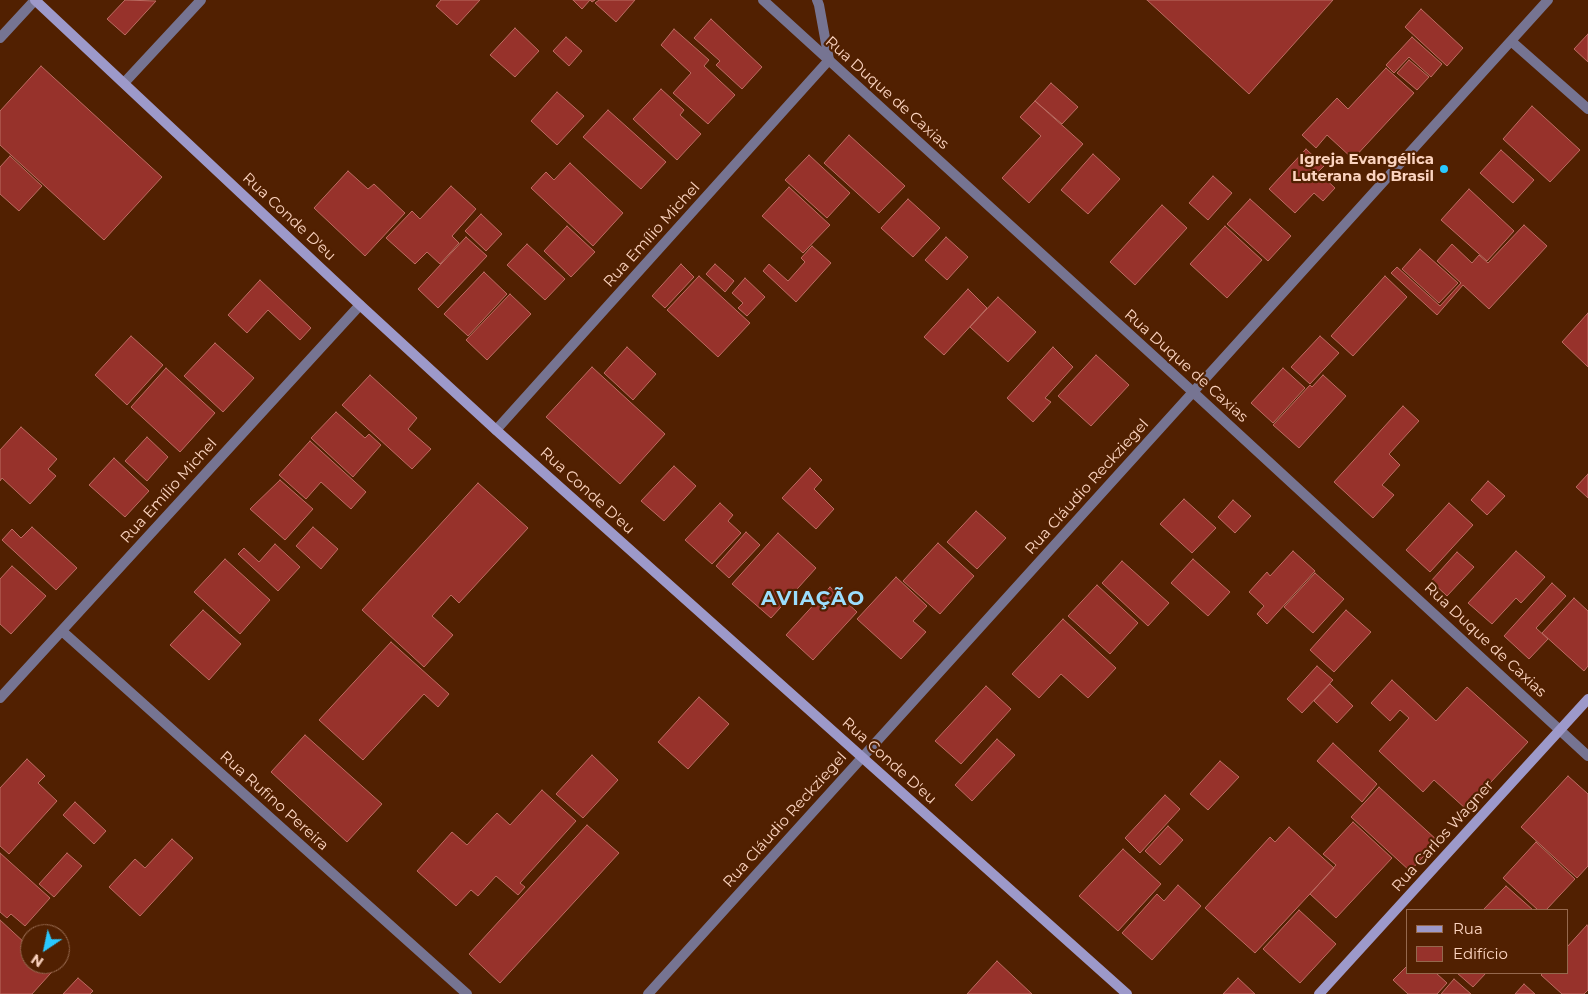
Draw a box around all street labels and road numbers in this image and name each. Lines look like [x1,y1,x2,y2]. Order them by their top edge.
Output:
street label: Rua Duque de Caxias [821,33,953,153]
street label: Rua Conde D'eu [239,169,339,265]
street label: Rua Emílio Michel [600,179,704,291]
street label: Rua Duque de Caxias [1120,306,1252,426]
street label: Rua Cláudio Reckziegel [1021,416,1153,558]
street label: Rua Emílio Michel [117,435,221,547]
street label: Rua Conde D'eu [536,444,638,538]
street label: Rua Duque de Caxias [1420,579,1550,701]
street label: Rua Conde D'eu [838,714,940,808]
street label: Rua Rufino Pereira [216,747,332,855]
street label: Rua Cláudio Reckziegel [719,749,851,891]
street label: Rua Carlos Wagner [1388,777,1498,895]

